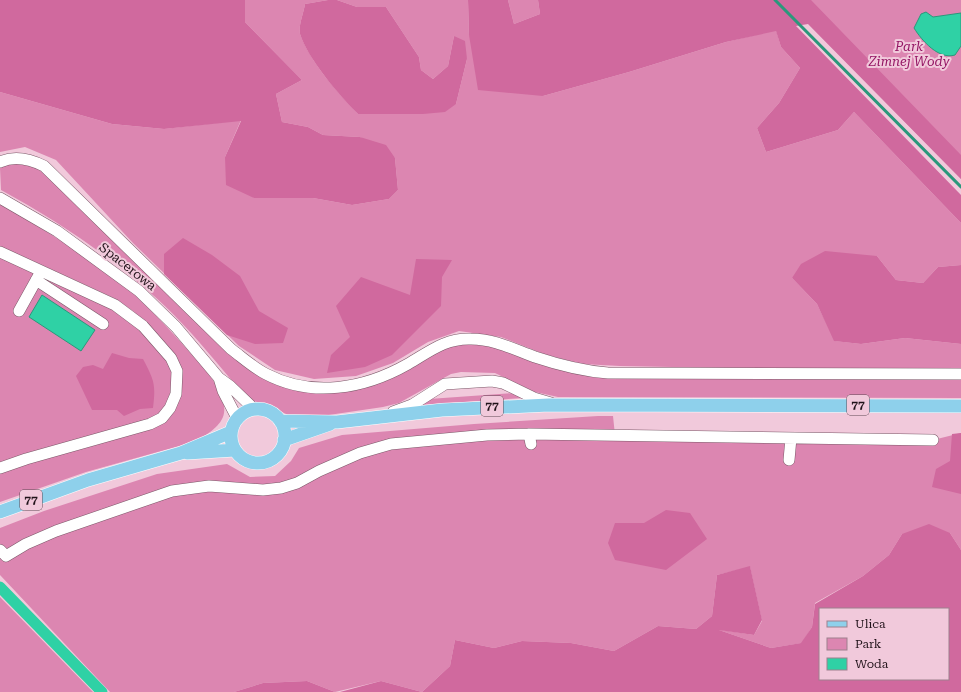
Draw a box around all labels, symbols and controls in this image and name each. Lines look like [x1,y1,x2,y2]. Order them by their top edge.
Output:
park label: Park Zimnej Wody [868,39,950,69]
street label: Spacerowa [96,239,159,293]
road number: 77 [847,395,869,415]
road number: 77 [481,396,503,416]
road number: 77 [20,490,42,510]
legend [819,608,949,680]
text: Ulica [855,617,886,631]
text: Park [855,637,882,651]
text: Woda [855,657,889,671]

